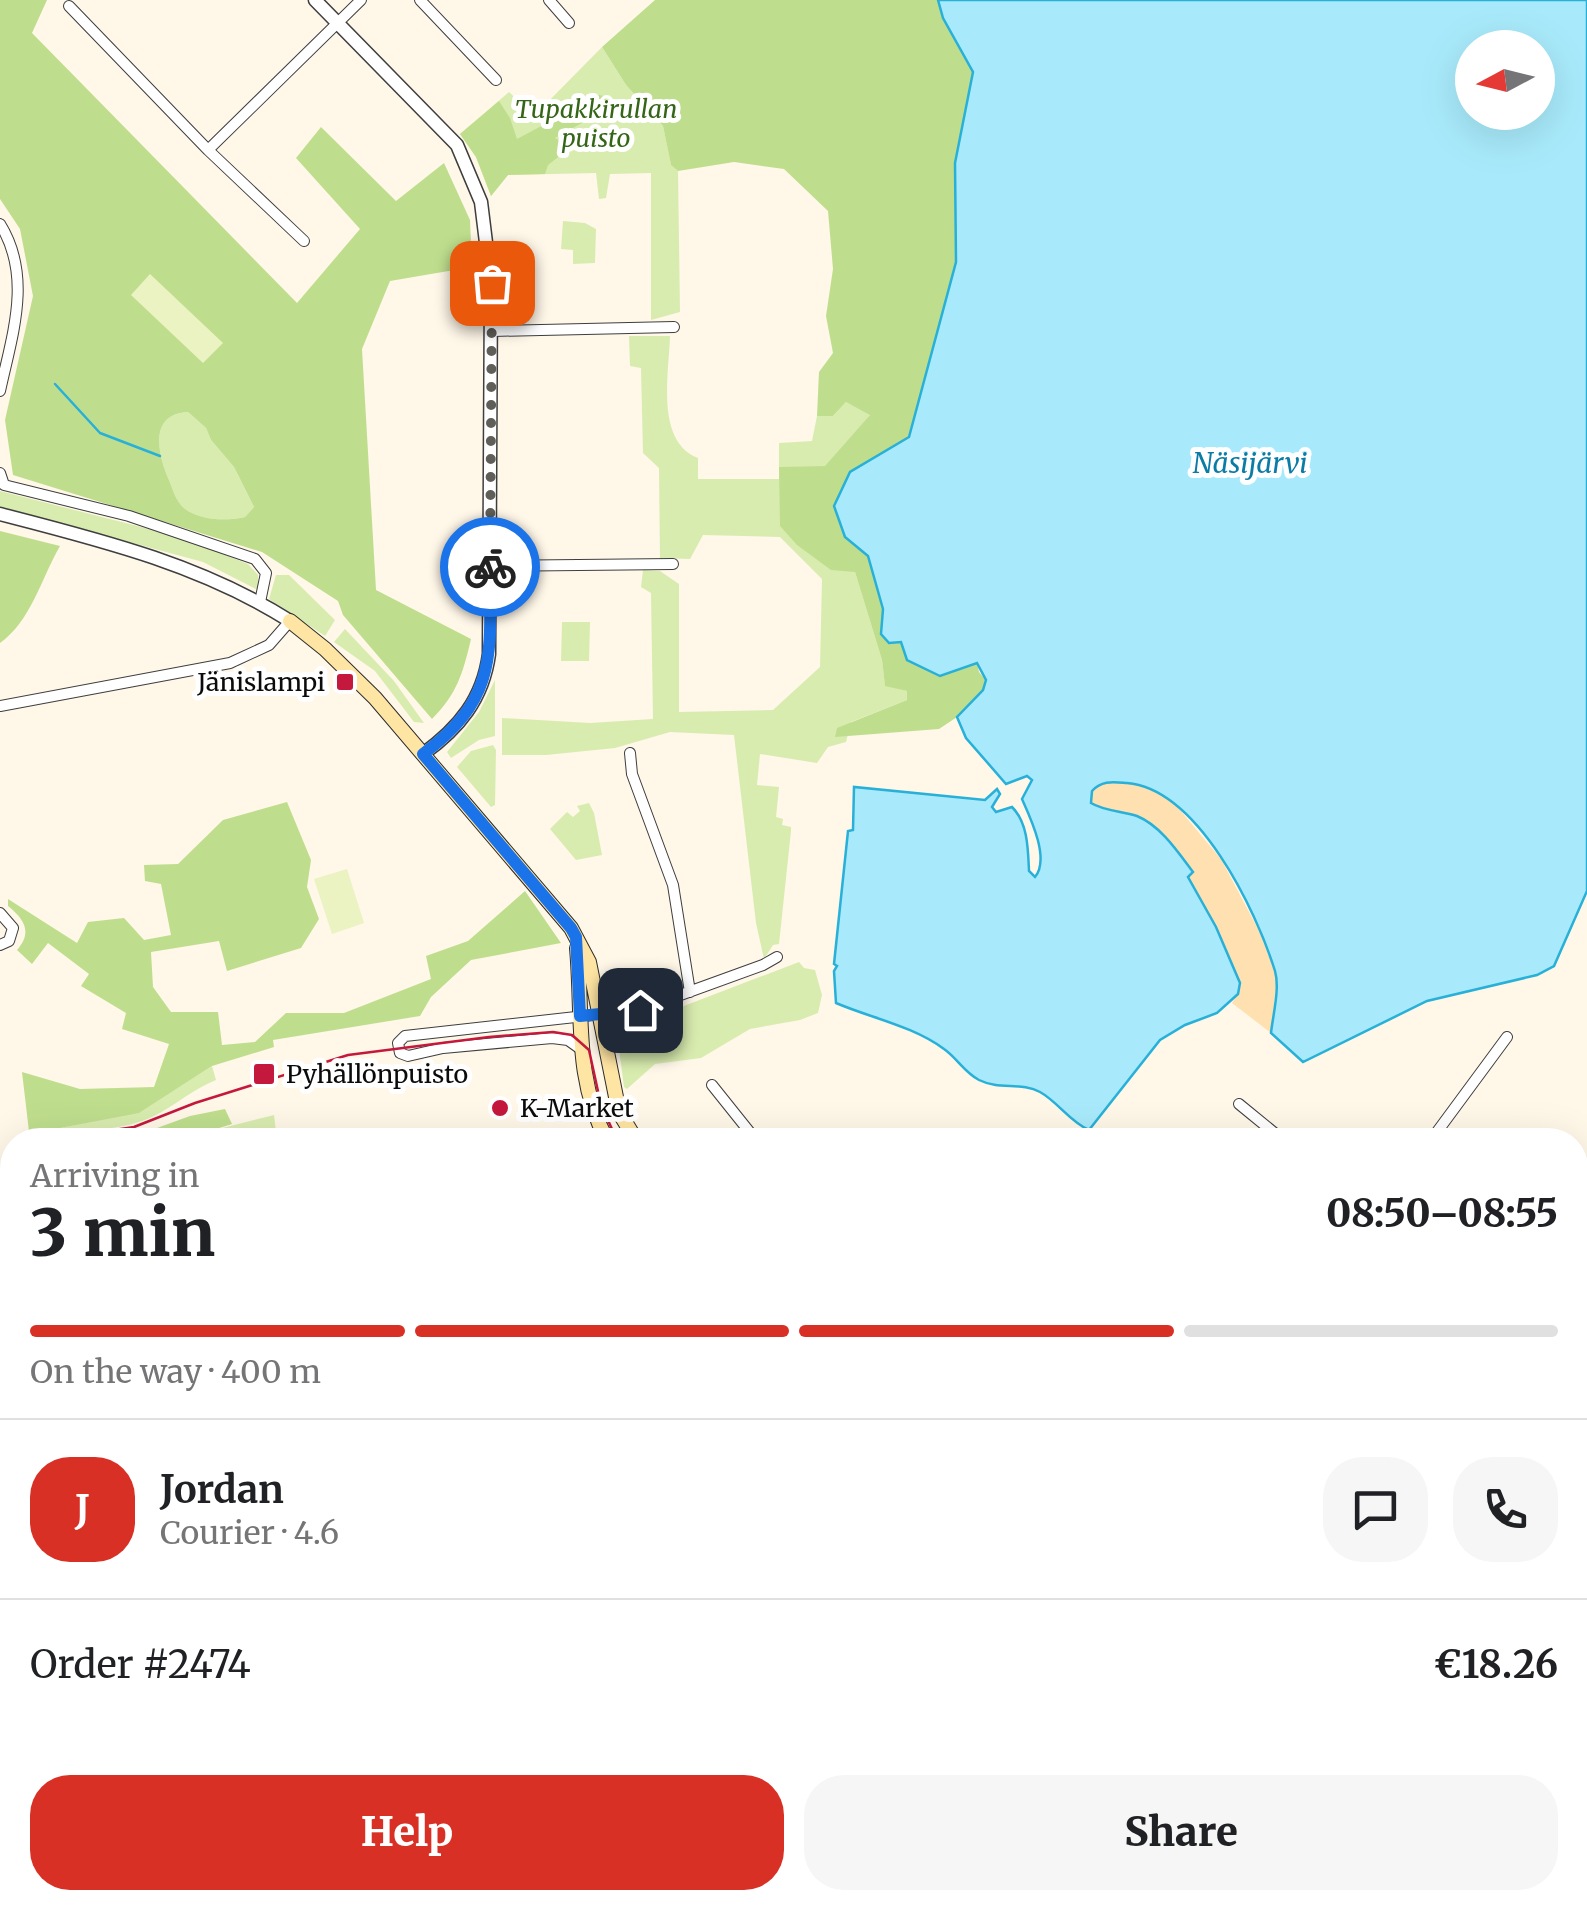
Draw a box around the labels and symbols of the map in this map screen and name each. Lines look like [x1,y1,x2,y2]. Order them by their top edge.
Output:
north arrow [1455,30,1555,130]
park label: Tupakkirullan puisto [515,93,677,154]
pin [450,241,535,326]
water label: Näsijärvi [1192,445,1308,481]
courier [440,517,540,617]
place label: Jänislampi [196,666,325,698]
marker: Jänislampi [334,671,356,693]
pin [598,968,683,1053]
place label: Pyhällönpuisto [286,1058,468,1090]
marker: Pyhällönpuisto [251,1061,277,1087]
place label: K-Market [520,1092,634,1124]
marker: K-Market [489,1097,511,1119]

